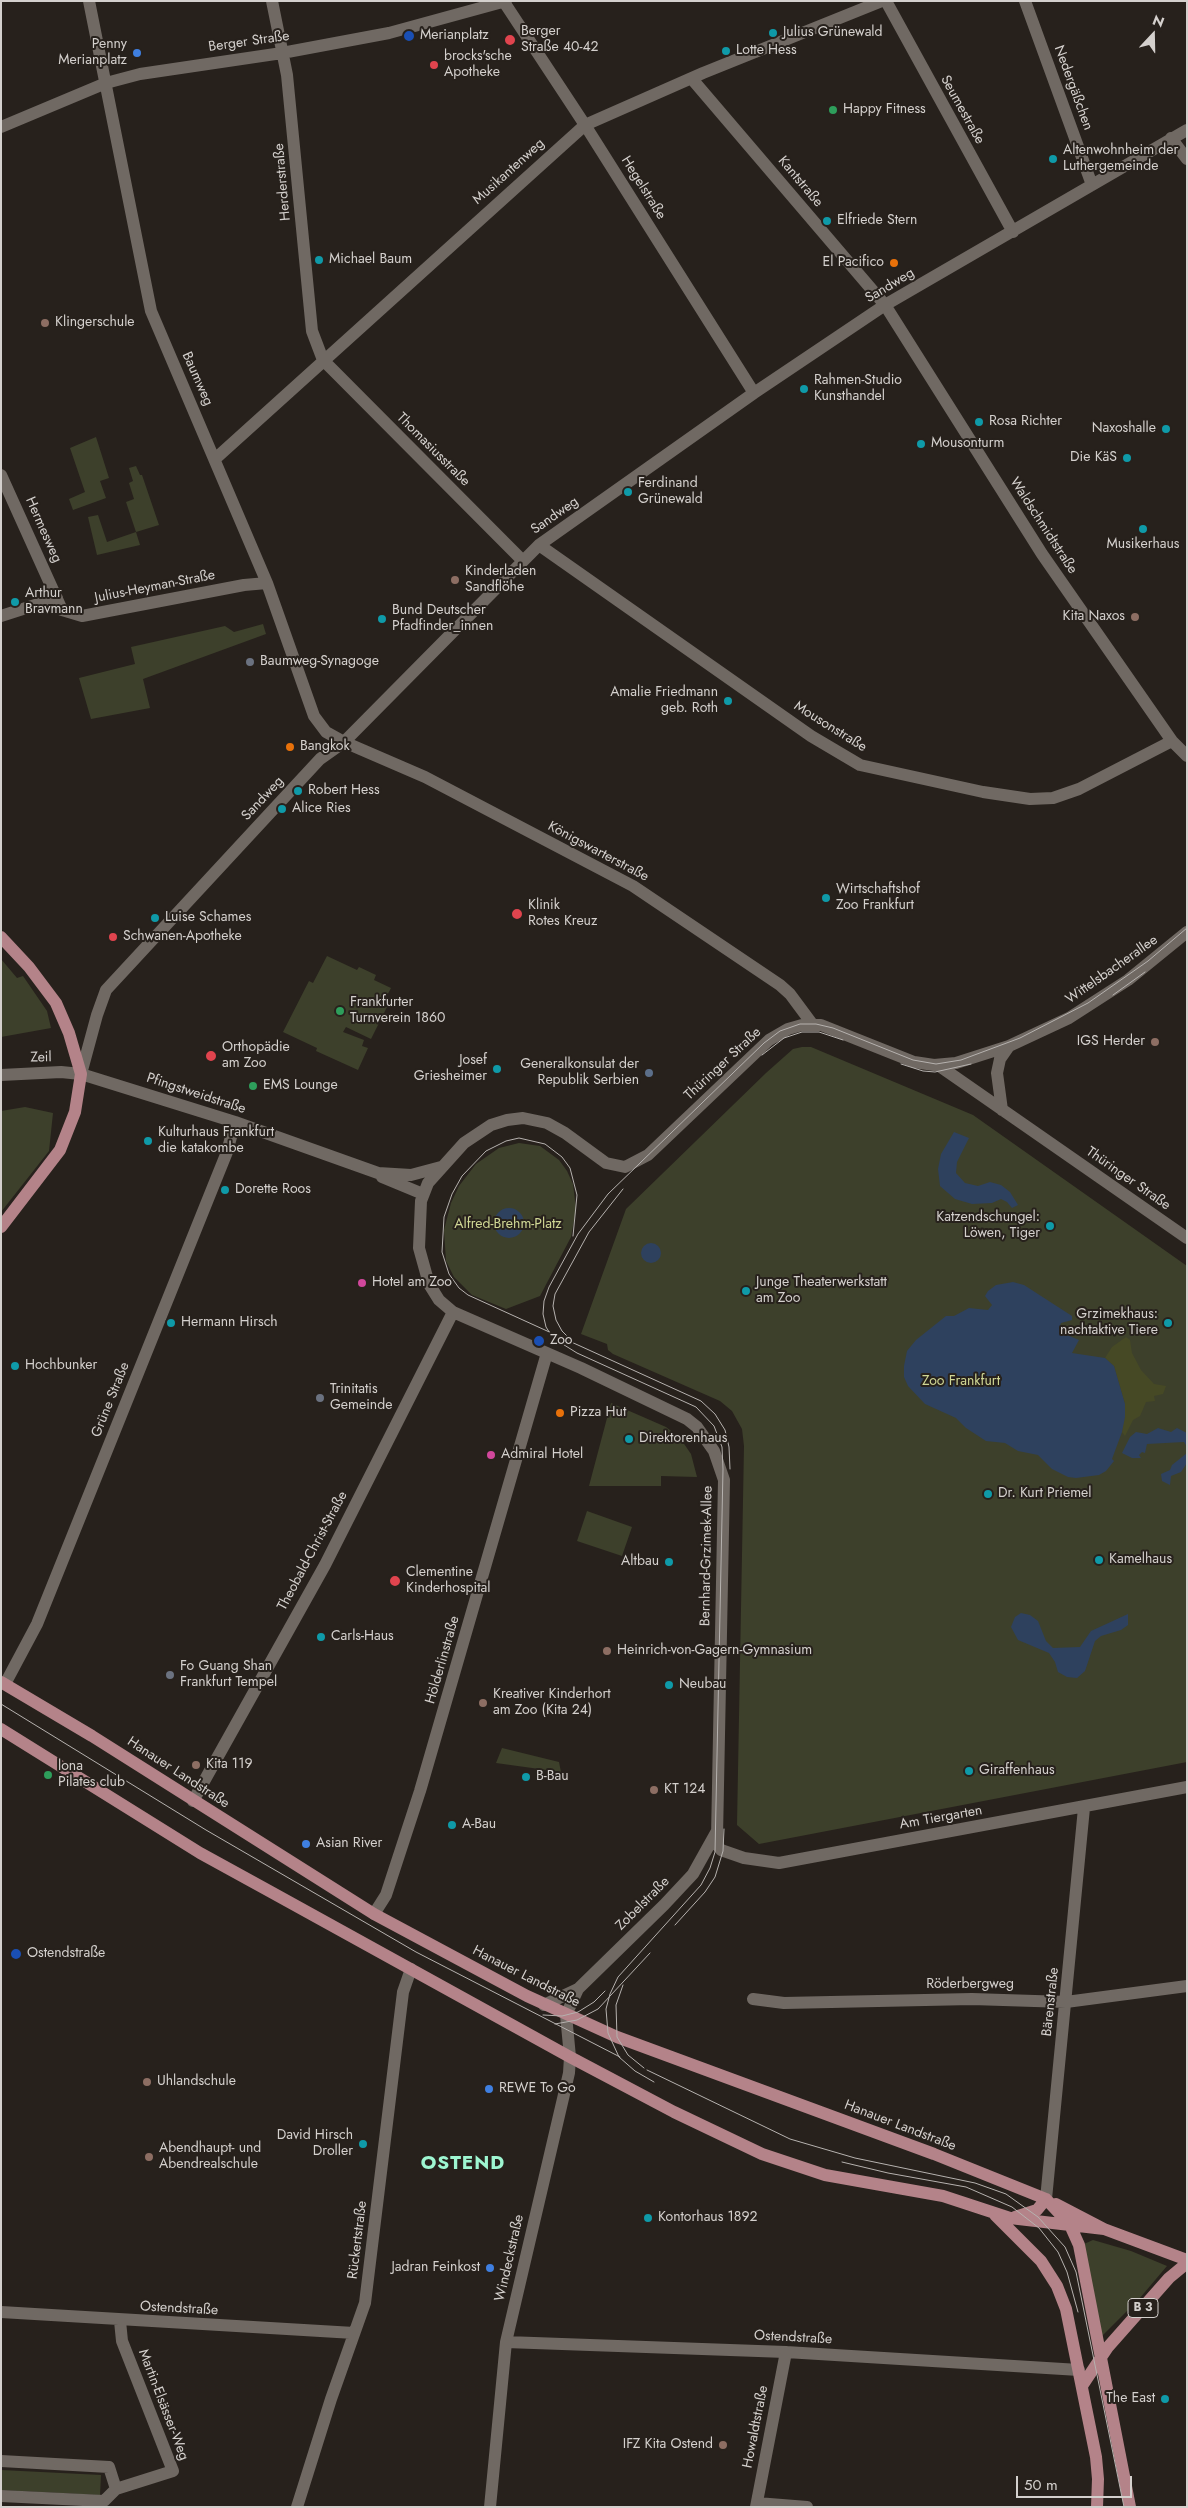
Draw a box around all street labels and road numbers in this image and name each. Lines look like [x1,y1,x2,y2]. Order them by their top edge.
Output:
street label: Berger Straße [207,28,291,56]
street label: Nedergäßchen [1050,43,1096,133]
street label: Seumestraße [936,73,988,147]
street label: Musikantenweg [470,135,548,209]
street label: Herderstraße [271,143,295,221]
street label: Hegelstraße [617,153,669,223]
street label: Kantstraße [774,153,826,211]
street label: Sandweg [862,265,918,307]
street label: Baumweg [178,349,216,409]
street label: Thomasiusstraße [393,410,473,490]
street label: Waldschmidtstraße [1006,475,1080,577]
street label: Sandweg [528,494,582,538]
street label: Hermesweg [21,495,65,565]
street label: Julius-Heyman-Straße [93,567,217,607]
street label: Mousonstraße [791,698,869,756]
street label: Sandweg [238,773,288,825]
street label: Königswarterstraße [545,818,651,886]
street label: Wittelsbacherallee [1063,932,1161,1008]
street label: Thüringer Straße [681,1024,765,1104]
street label: Zeil [30,1049,52,1067]
street label: Pfingstweidstraße [144,1070,248,1118]
street label: Thüringer Straße [1083,1144,1173,1214]
street label: Grüne Straße [88,1360,134,1440]
street label: Bernhard-Grzimek-Allee [697,1486,717,1626]
street label: Theobald-Christ-Straße [274,1489,352,1613]
street label: Hölderlinstraße [422,1614,464,1706]
street label: Hanauer Landstraße [124,1734,232,1812]
street label: Am Tiergarten [898,1802,984,1834]
street label: Zobelstraße [613,1874,673,1934]
street label: Hanauer Landstraße [469,1943,583,2011]
street label: Bärenstraße [1039,1967,1063,2037]
street label: Röderbergweg [926,1977,1014,1993]
street label: Hanauer Landstraße [842,2097,958,2155]
street label: Rückertstraße [345,2200,371,2280]
street label: Windeckstraße [492,2213,528,2303]
road number: B 3 [1128,2298,1158,2318]
street label: Ostendstraße [139,2299,219,2319]
street label: Ostendstraße [753,2328,833,2348]
street label: Martin-Elsässer-Weg [134,2347,192,2463]
street label: Howaldtstraße [740,2384,772,2470]

